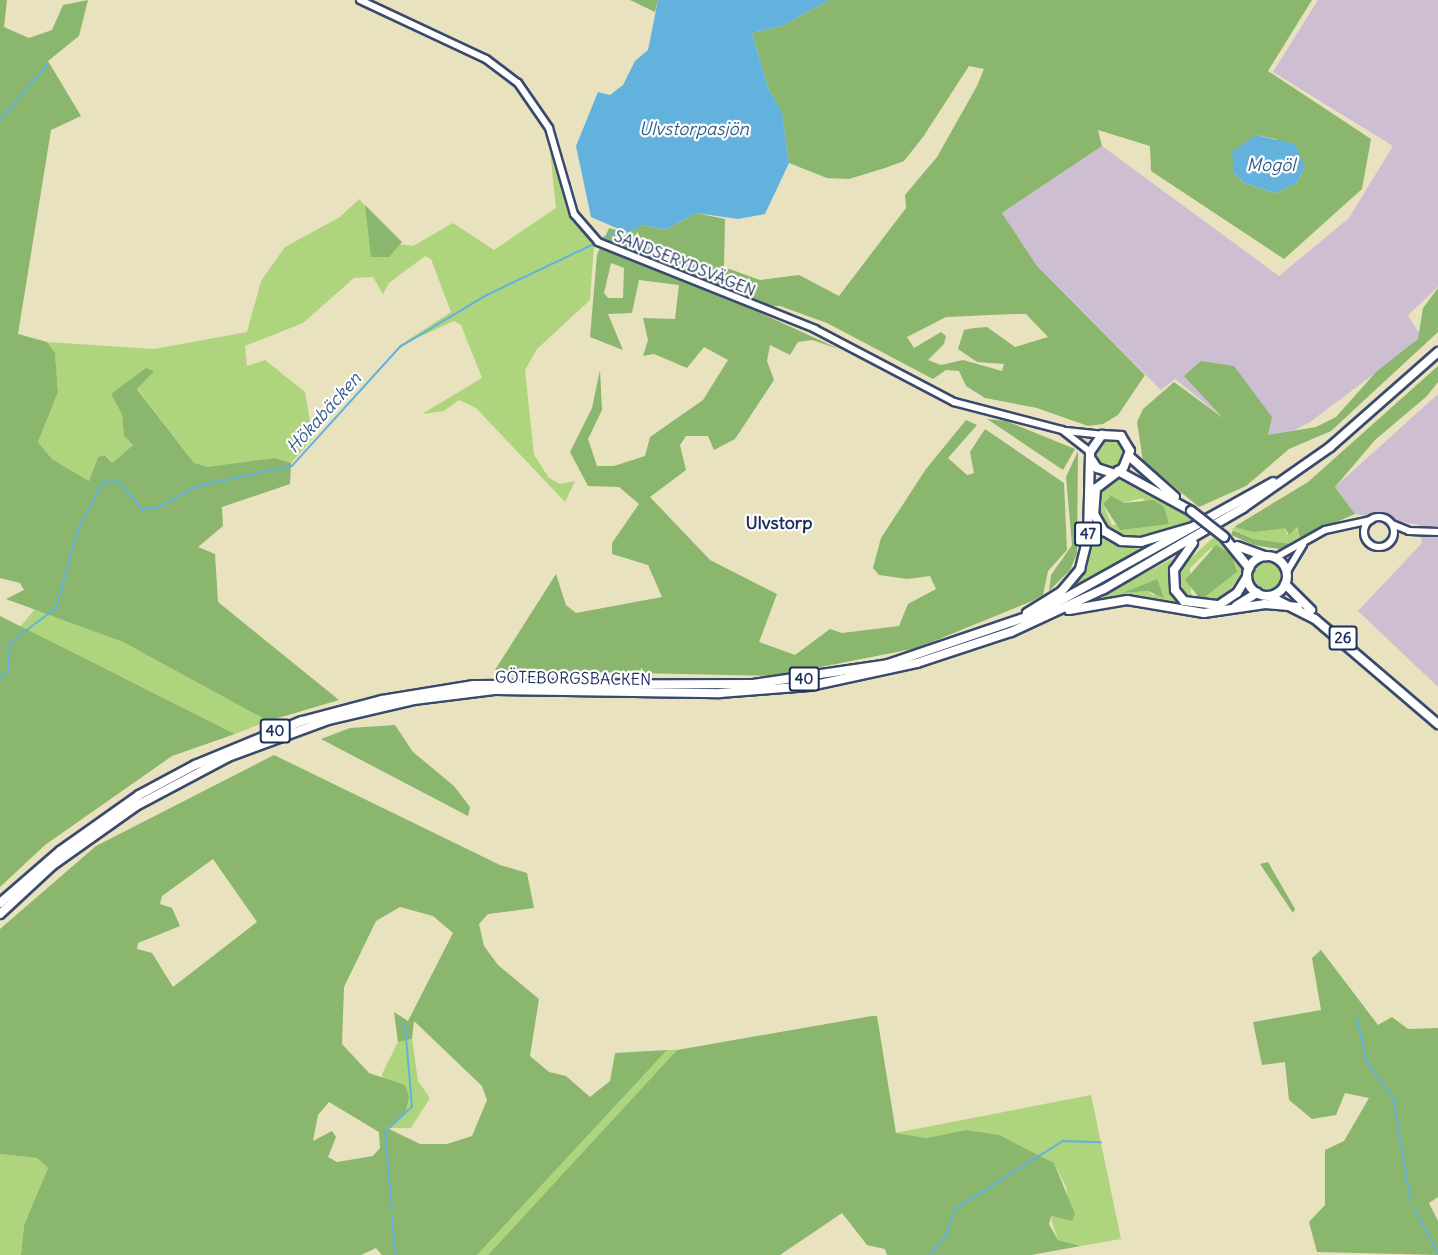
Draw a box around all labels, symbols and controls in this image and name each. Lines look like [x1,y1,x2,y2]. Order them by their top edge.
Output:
water label: Ulvstorpasjön [639,118,749,140]
water label: Mogöl [1247,154,1295,176]
street label: SANDSERYDSVÄGEN [611,226,759,300]
water label: Hökabäcken [282,368,366,458]
district label: Ulvstorp [746,512,812,534]
road number: 47 [1073,522,1103,546]
road number: 26 [1328,626,1358,650]
street label: GÖTEBORGSBACKEN [495,667,651,689]
road number: 40 [788,667,820,691]
road number: 40 [258,719,292,743]

